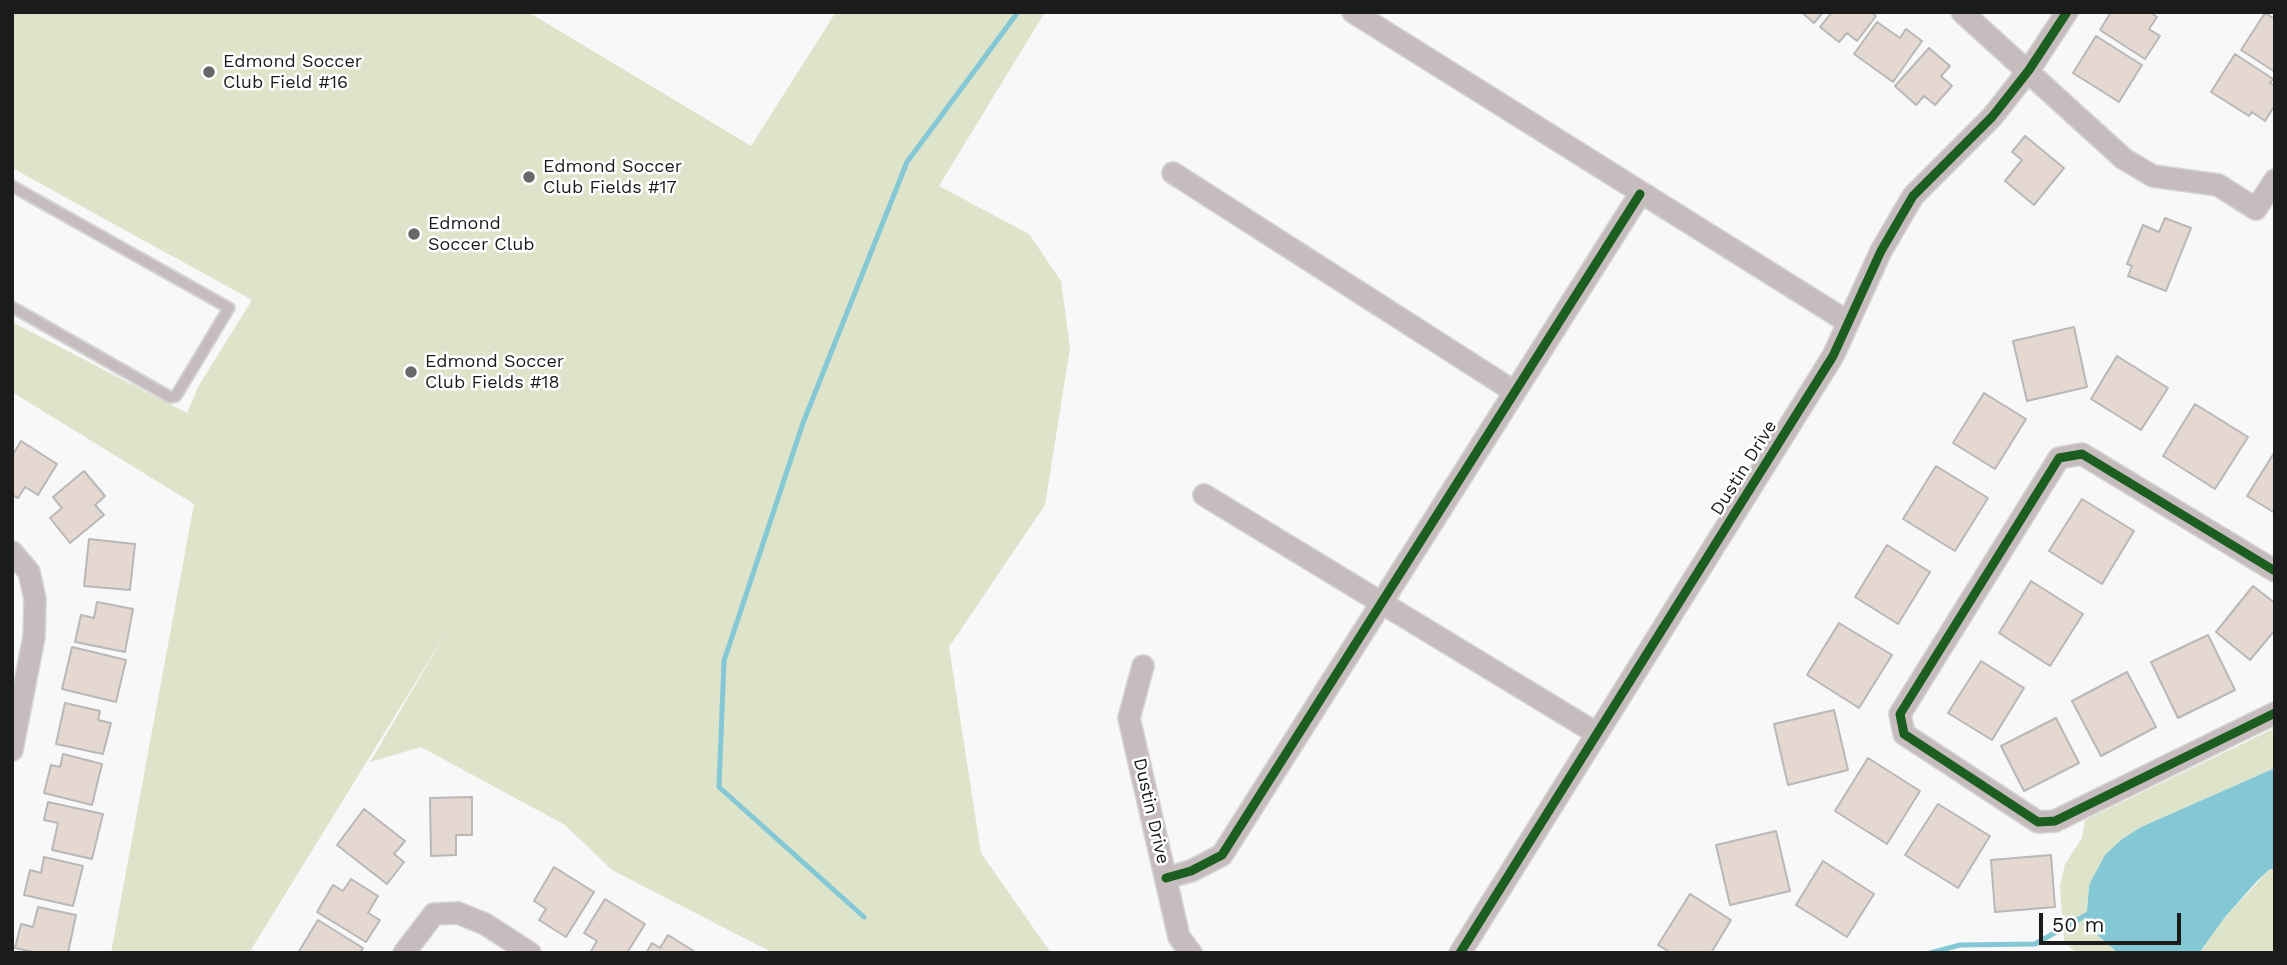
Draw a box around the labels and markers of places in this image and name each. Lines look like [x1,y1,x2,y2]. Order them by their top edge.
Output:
place label: Edmond Soccer Club Field #16 [223,51,362,94]
marker: Edmond Soccer Club Field #16 [201,64,217,80]
place label: Edmond Soccer Club Fields #17 [543,156,682,198]
marker: Edmond Soccer Club Fields #17 [521,169,537,185]
place label: Edmond Soccer Club [428,213,535,256]
marker: Edmond Soccer Club [406,226,422,242]
place label: Edmond Soccer Club Fields #18 [425,351,564,394]
marker: Edmond Soccer Club Fields #18 [403,364,419,380]

